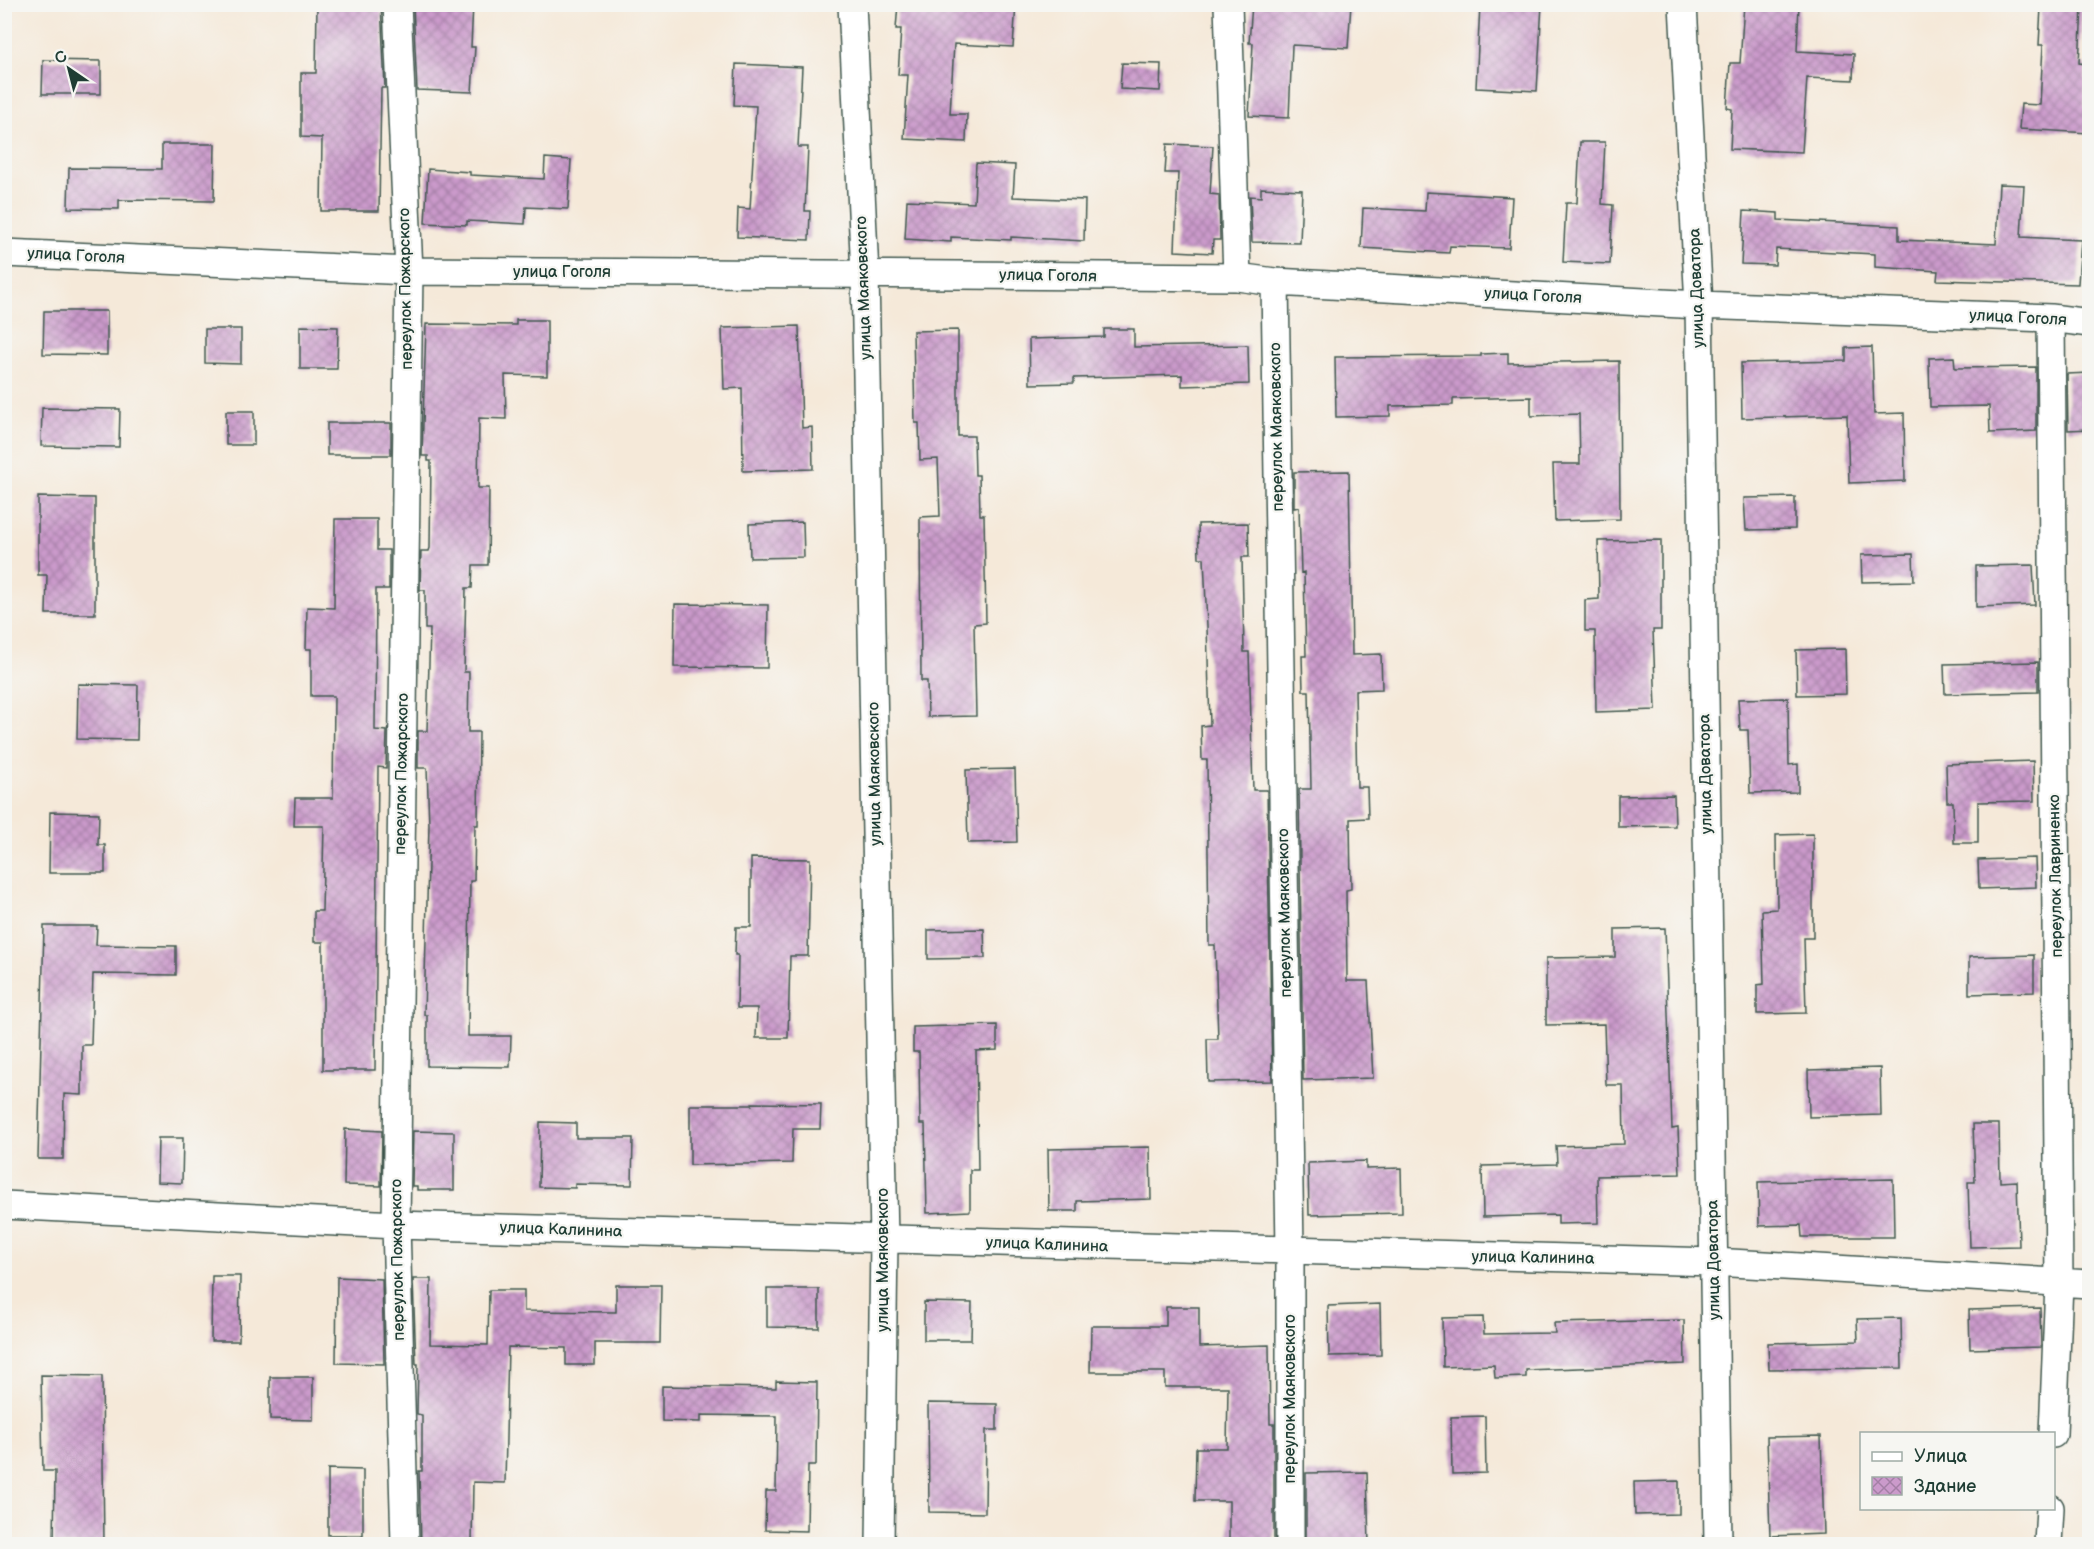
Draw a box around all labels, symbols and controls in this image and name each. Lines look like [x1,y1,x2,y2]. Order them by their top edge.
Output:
north arrow [39,39,99,99]
text: С [51,47,71,69]
street label: переулок Пожарского [395,208,417,370]
street label: улица Маяковского [852,216,876,360]
street label: улица Доватора [1685,227,1709,348]
street label: улица Гоголя [27,244,125,268]
street label: улица Гоголя [513,263,611,282]
street label: улица Гоголя [999,266,1097,286]
street label: улица Гоголя [1484,284,1582,308]
street label: улица Гоголя [1969,306,2067,330]
street label: переулок Маяковского [1266,342,1288,512]
street label: переулок Пожарского [391,693,413,855]
street label: улица Маяковского [864,702,886,846]
street label: улица Доватора [1695,713,1717,834]
street label: переулок Лавриненко [2045,794,2067,958]
street label: переулок Маяковского [1274,828,1296,998]
street label: переулок Пожарского [387,1179,409,1341]
street label: улица Маяковского [874,1188,893,1332]
street label: улица Доватора [1703,1199,1725,1320]
street label: улица Калинина [499,1218,623,1242]
street label: улица Калинина [985,1233,1109,1257]
street label: улица Калинина [1471,1247,1595,1269]
street label: переулок Маяковского [1281,1314,1300,1484]
legend [1860,1432,2055,1510]
text: Улица [1914,1446,1968,1467]
text: Здание [1914,1476,1976,1497]

